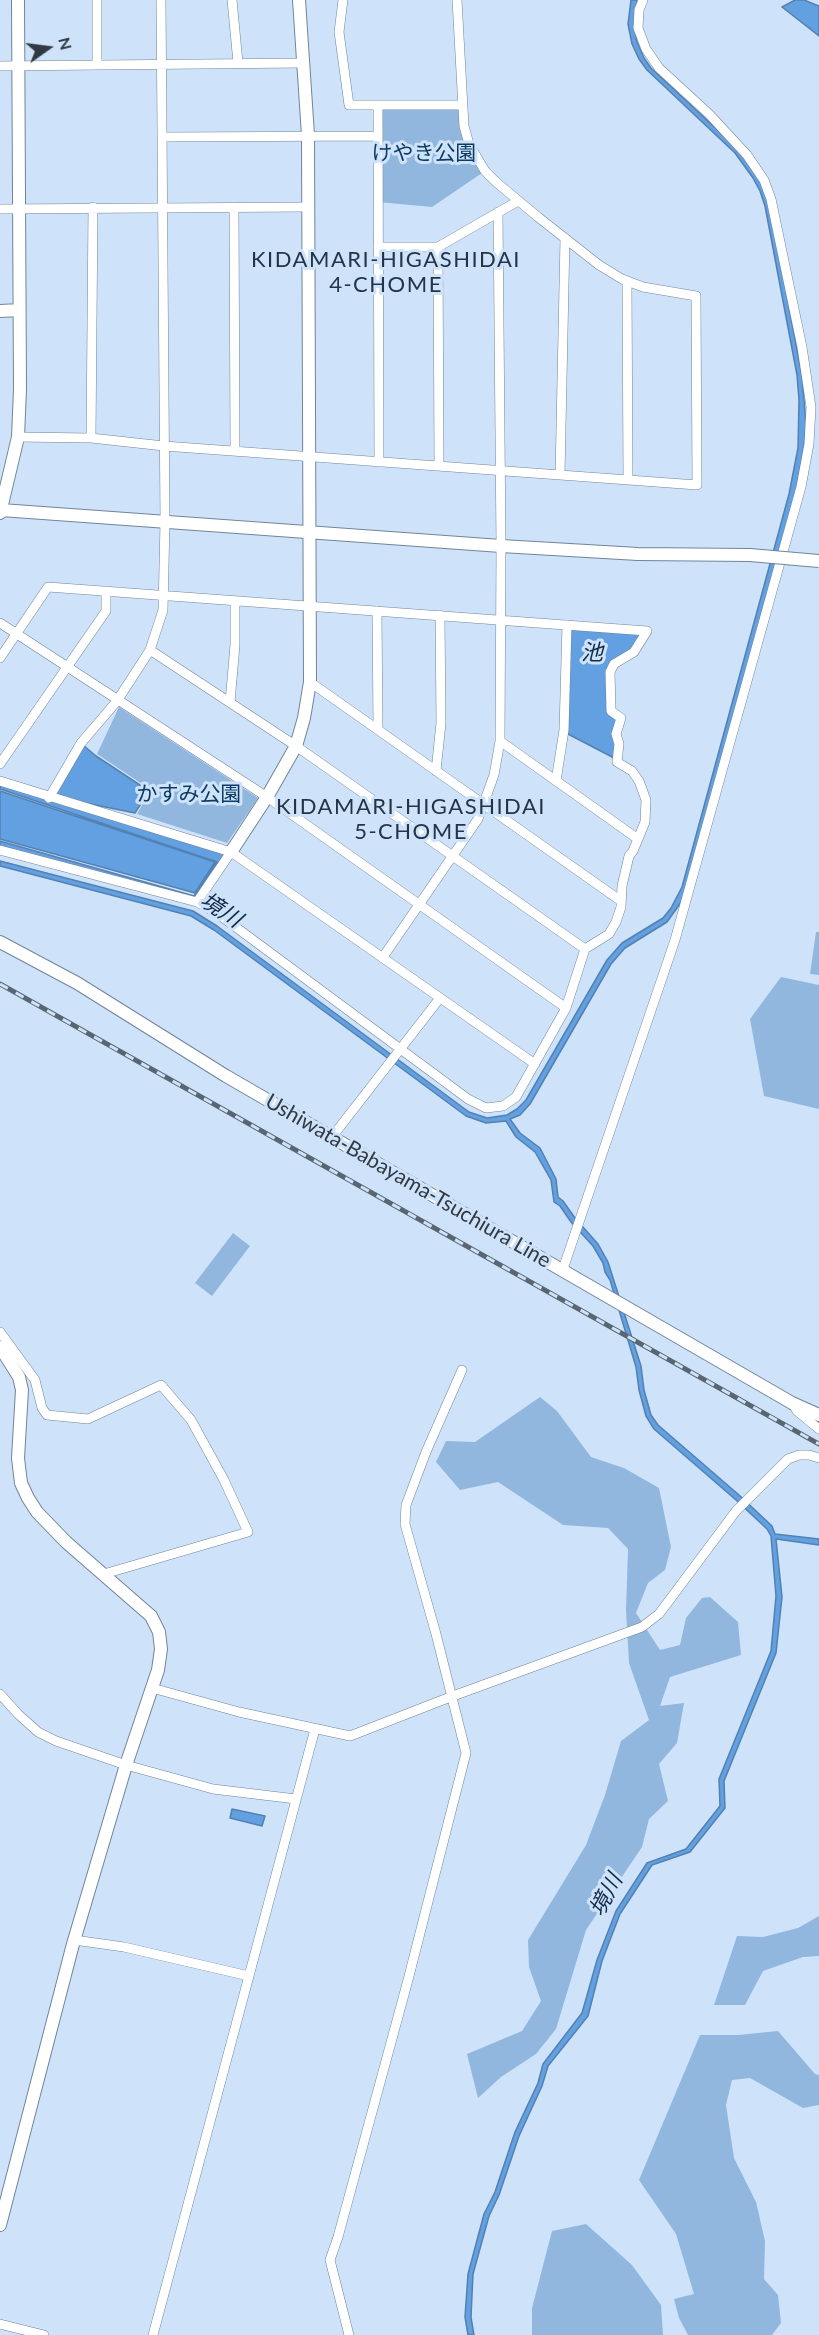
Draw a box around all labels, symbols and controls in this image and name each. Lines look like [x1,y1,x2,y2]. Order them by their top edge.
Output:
north arrow [18,18,78,78]
text: N [55,35,77,52]
park label: けやき公園 [372,140,476,166]
district label: KIDAMARI-HIGASHIDAI 4-CHOME [251,247,521,298]
water label: 池 [581,640,603,666]
park label: かすみ公園 [137,781,241,807]
district label: KIDAMARI-HIGASHIDAI 5-CHOME [276,794,546,846]
water label: 境川 [195,887,247,933]
street label: Ushiwata-Babayama-Tsuchiura Line [261,1089,555,1273]
water label: 境川 [584,1869,628,1921]

